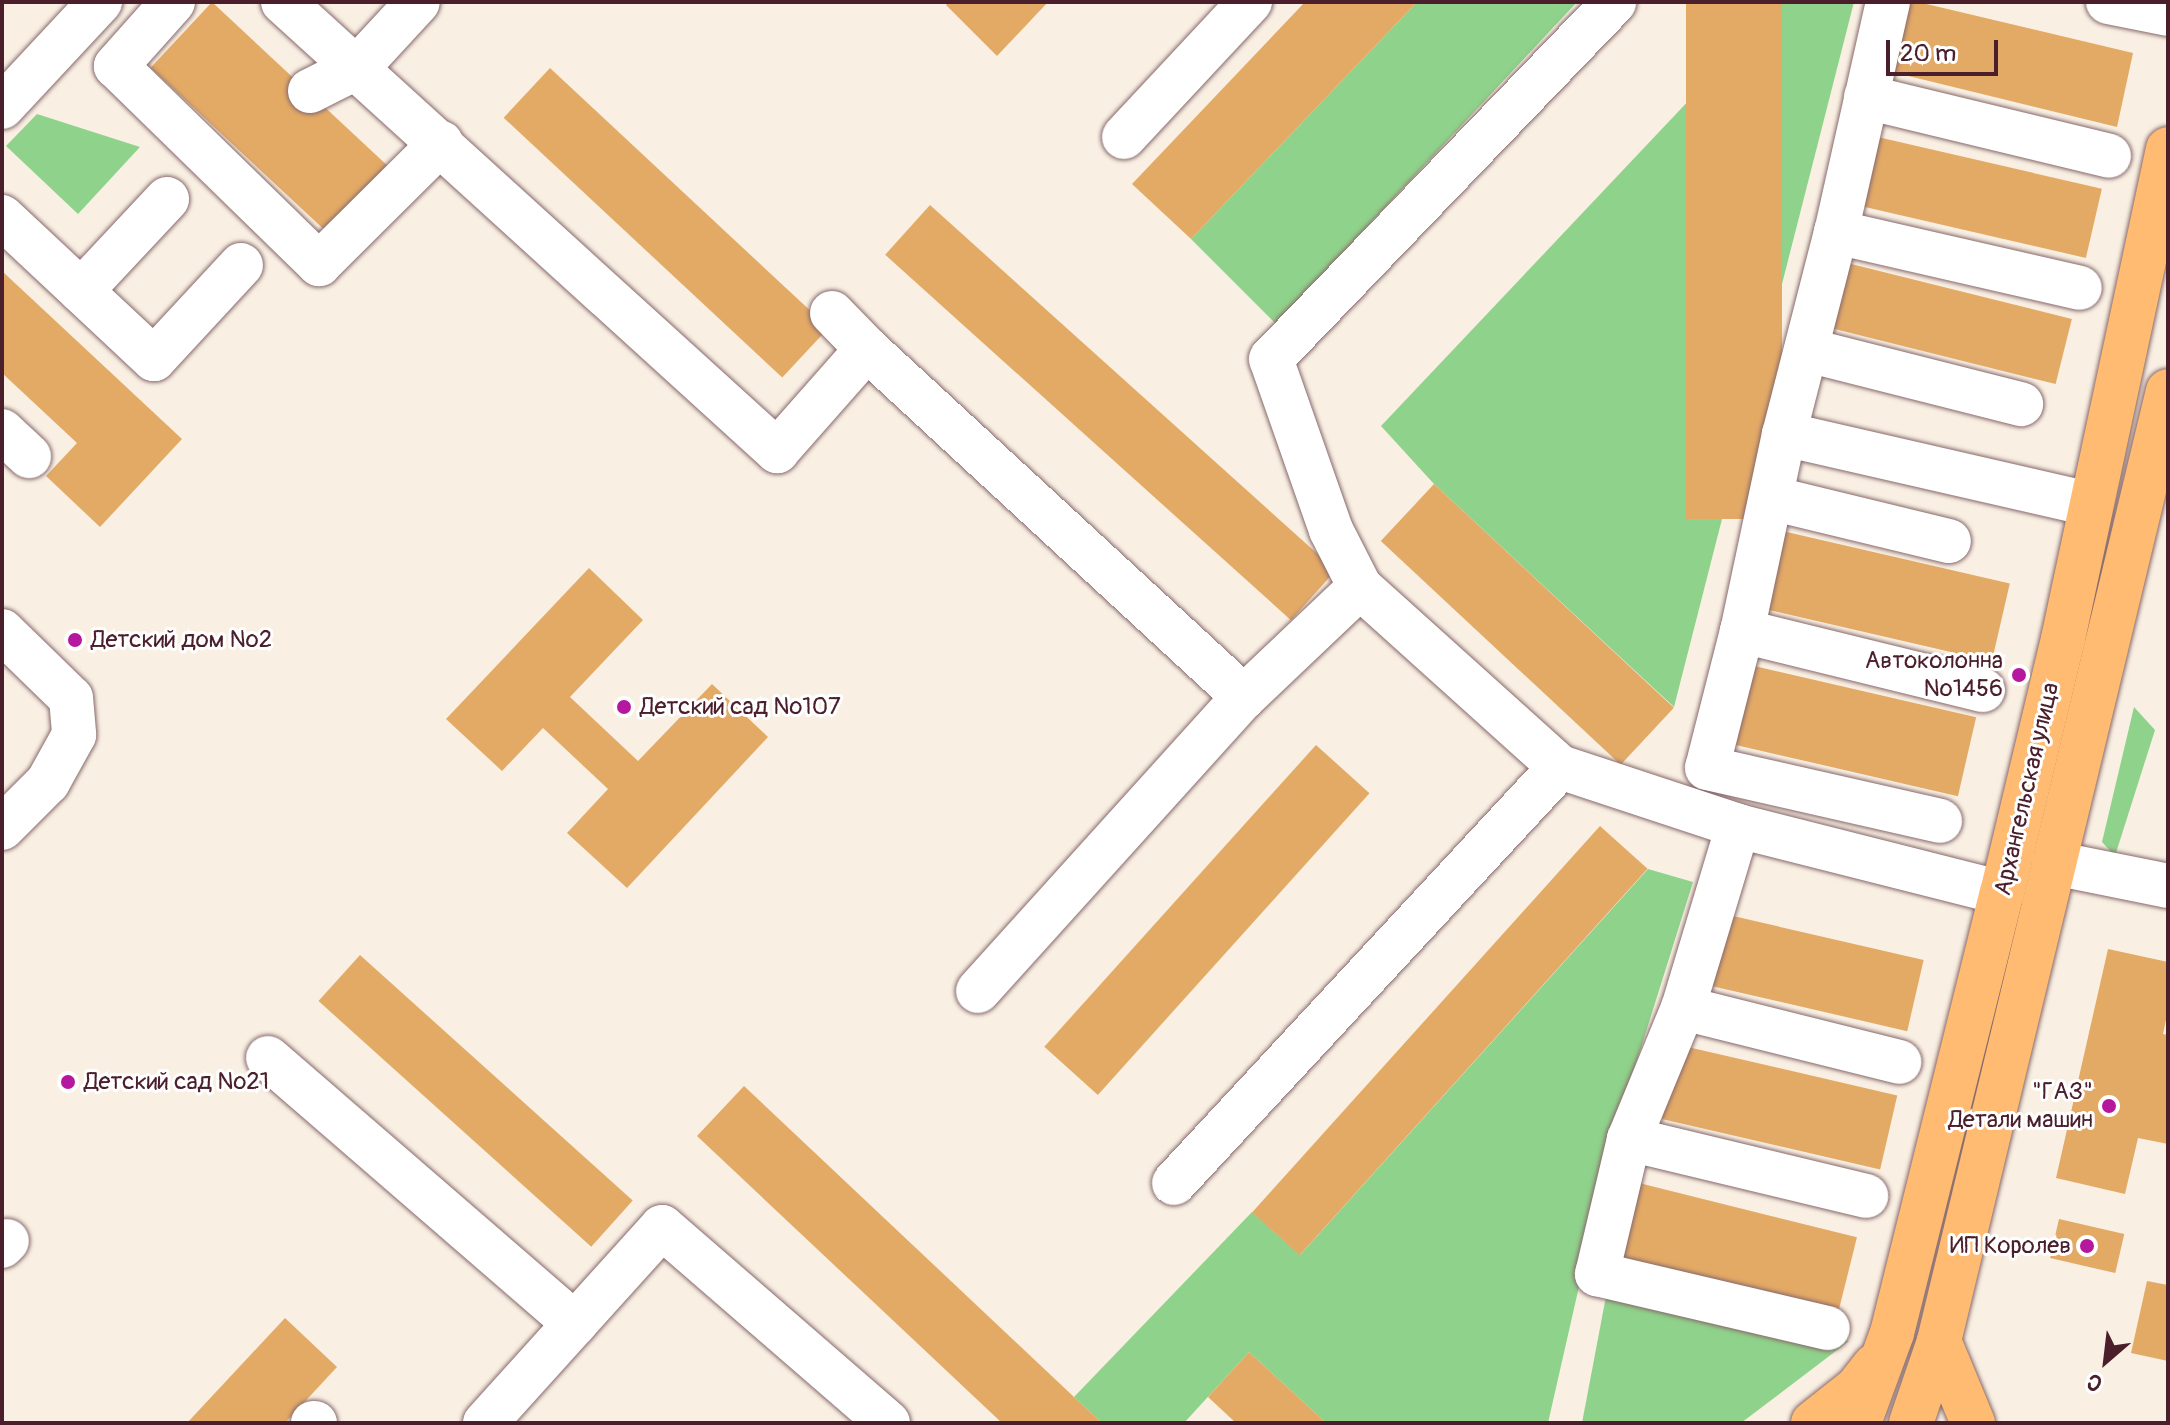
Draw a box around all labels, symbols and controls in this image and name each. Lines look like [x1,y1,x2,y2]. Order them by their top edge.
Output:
scale bar [1890,24,2002,74]
text: 20 m [1900,39,1956,68]
place label: Детский дом №2 [91,626,272,654]
marker: Детский дом №2 [66,631,84,649]
place label: Автоколонна №1456 [1865,647,2003,703]
marker: Автоколонна №1456 [2010,666,2028,684]
street label: Архангельская улица [1988,680,2066,898]
place label: Детский сад №107 [640,693,841,721]
marker: Детский сад №107 [615,698,633,716]
place label: Детский сад №21 [84,1068,269,1096]
marker: Детский сад №21 [59,1073,77,1091]
place label: "ГАЗ" Детали машин [1948,1078,2093,1134]
marker: "ГАЗ" Детали машин [2100,1097,2118,1115]
place label: ИП Королев [1950,1232,2071,1260]
marker: ИП Королев [2078,1237,2096,1255]
north arrow [2066,1321,2146,1401]
text: С [2082,1367,2107,1398]

